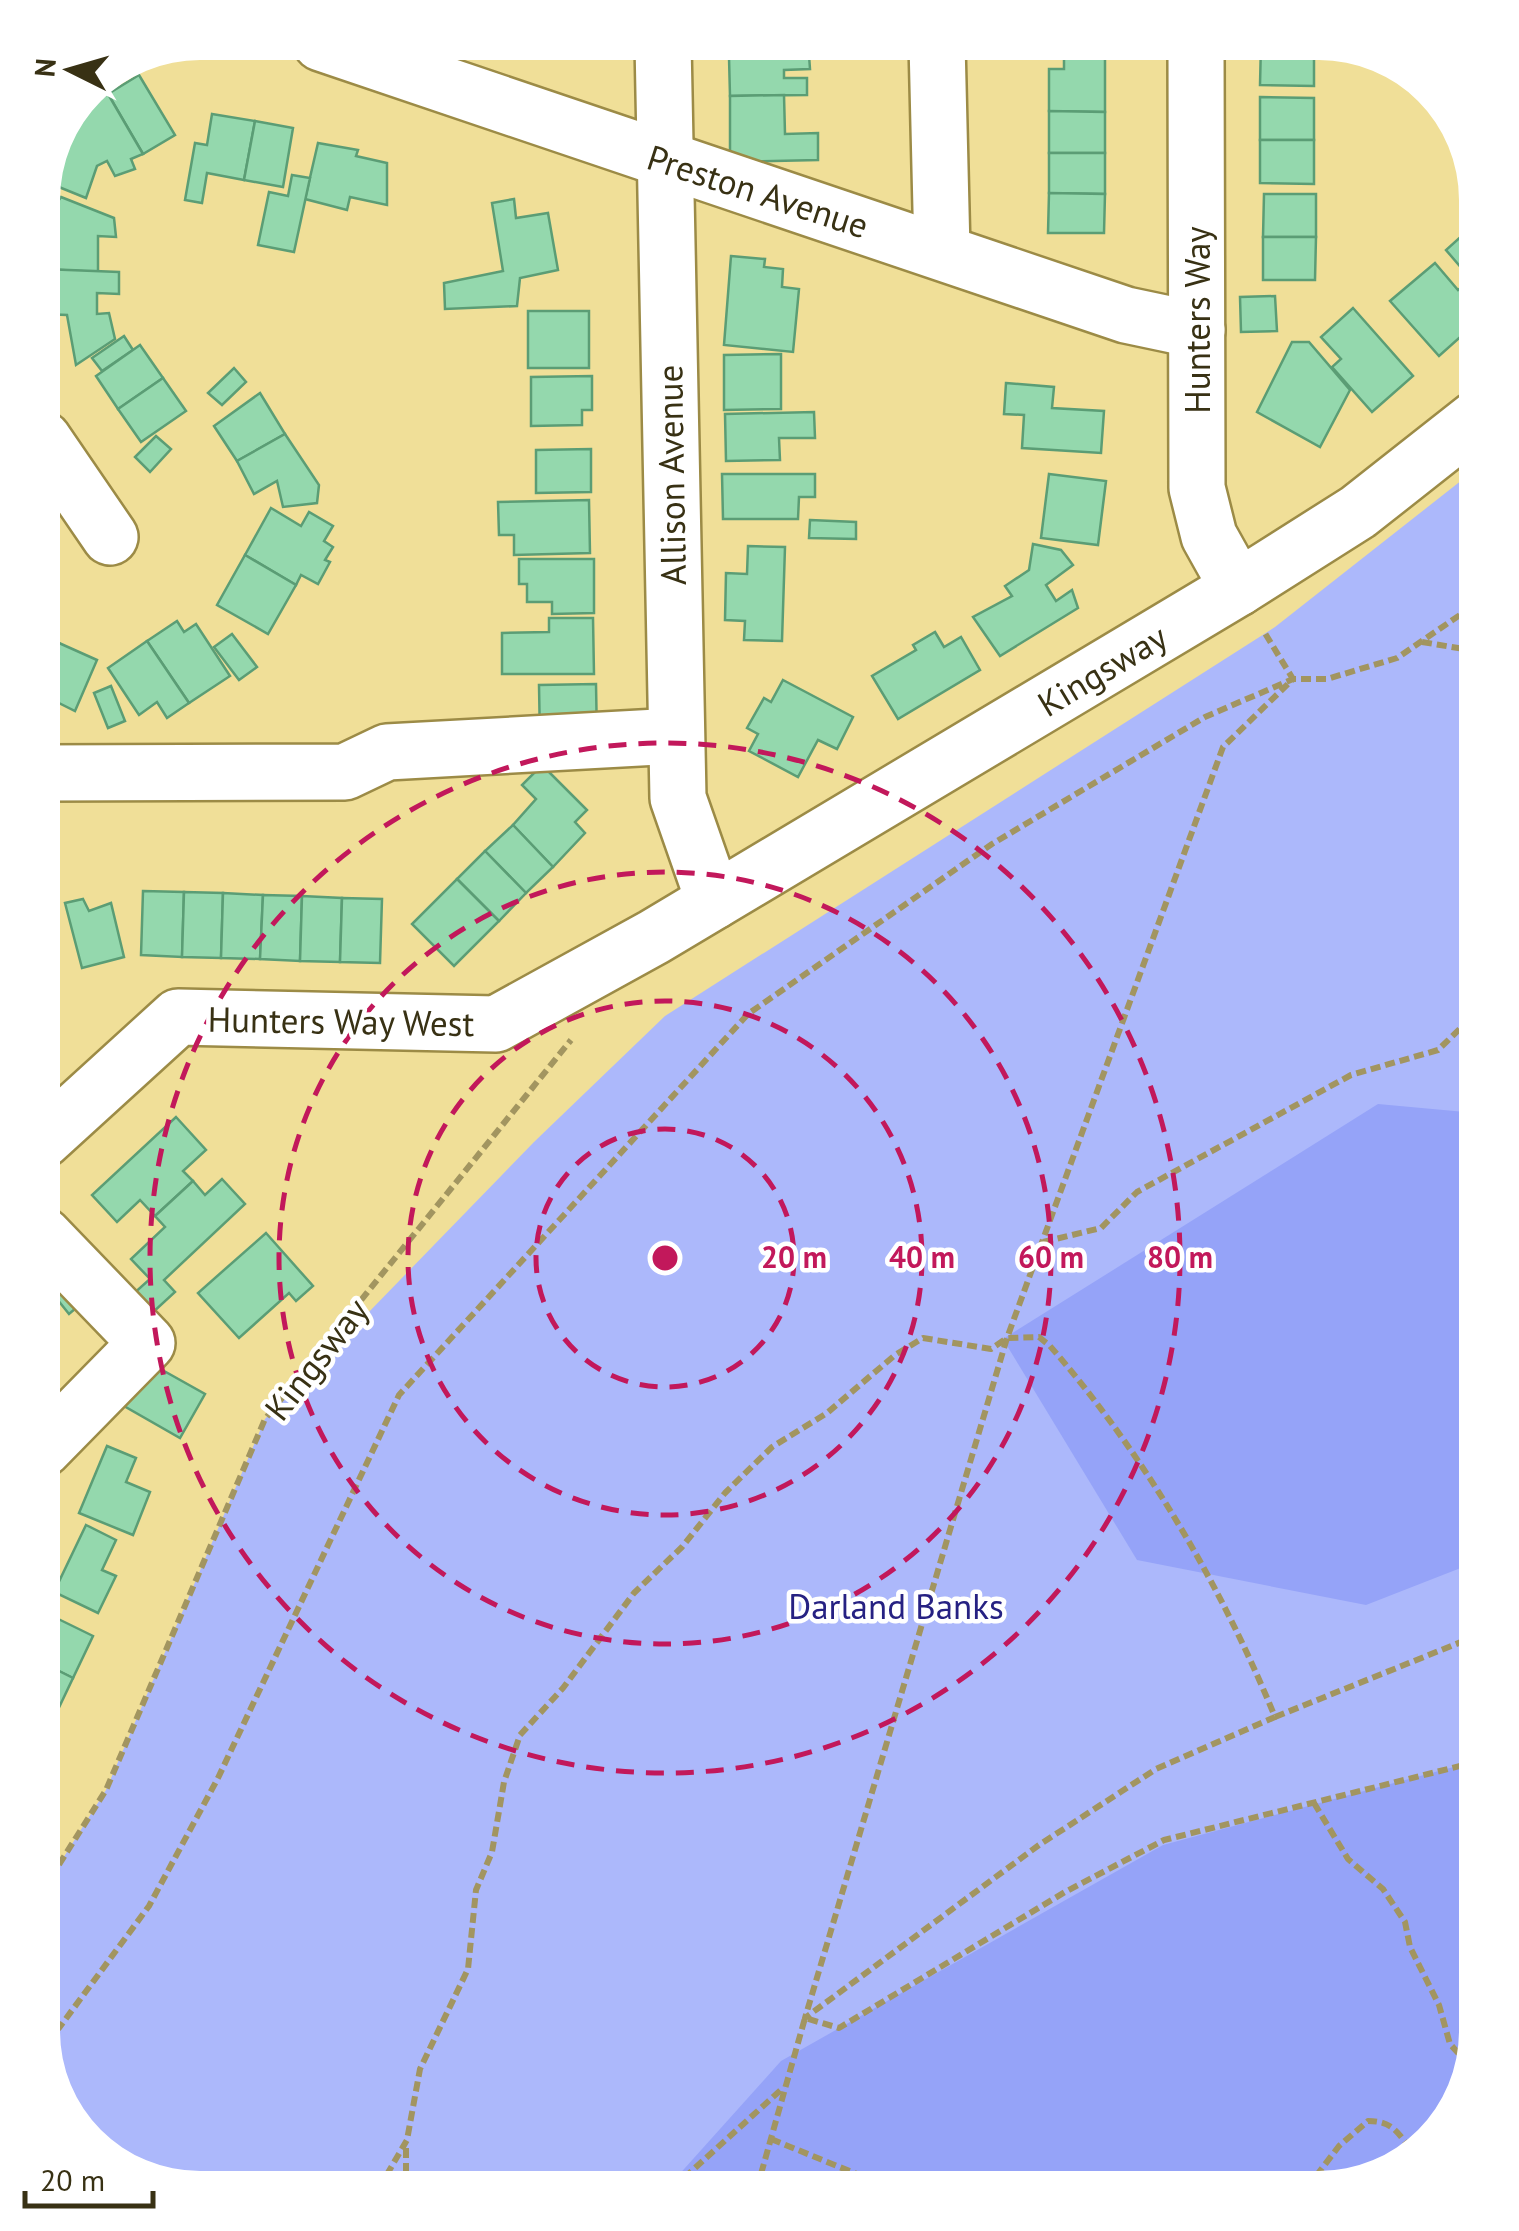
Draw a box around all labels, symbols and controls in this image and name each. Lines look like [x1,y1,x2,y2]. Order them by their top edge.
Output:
north arrow [20,20,120,120]
text: N [25,57,64,79]
street label: Preston Avenue [642,134,874,248]
street label: Hunters Way [1174,226,1220,414]
street label: Allison Avenue [646,364,696,586]
street label: Kingsway [1029,614,1175,726]
street label: Hunters Way West [207,996,475,1046]
text: 20 m [761,1237,827,1276]
text: 40 m [889,1237,955,1276]
text: 60 m [1018,1237,1084,1276]
text: 80 m [1147,1237,1213,1276]
centre of rings [647,1240,683,1276]
street label: Kingsway [254,1289,378,1429]
park label: Darland Banks [788,1583,1004,1629]
scale bar [25,2146,152,2208]
text: 20 m [40,2160,105,2199]

